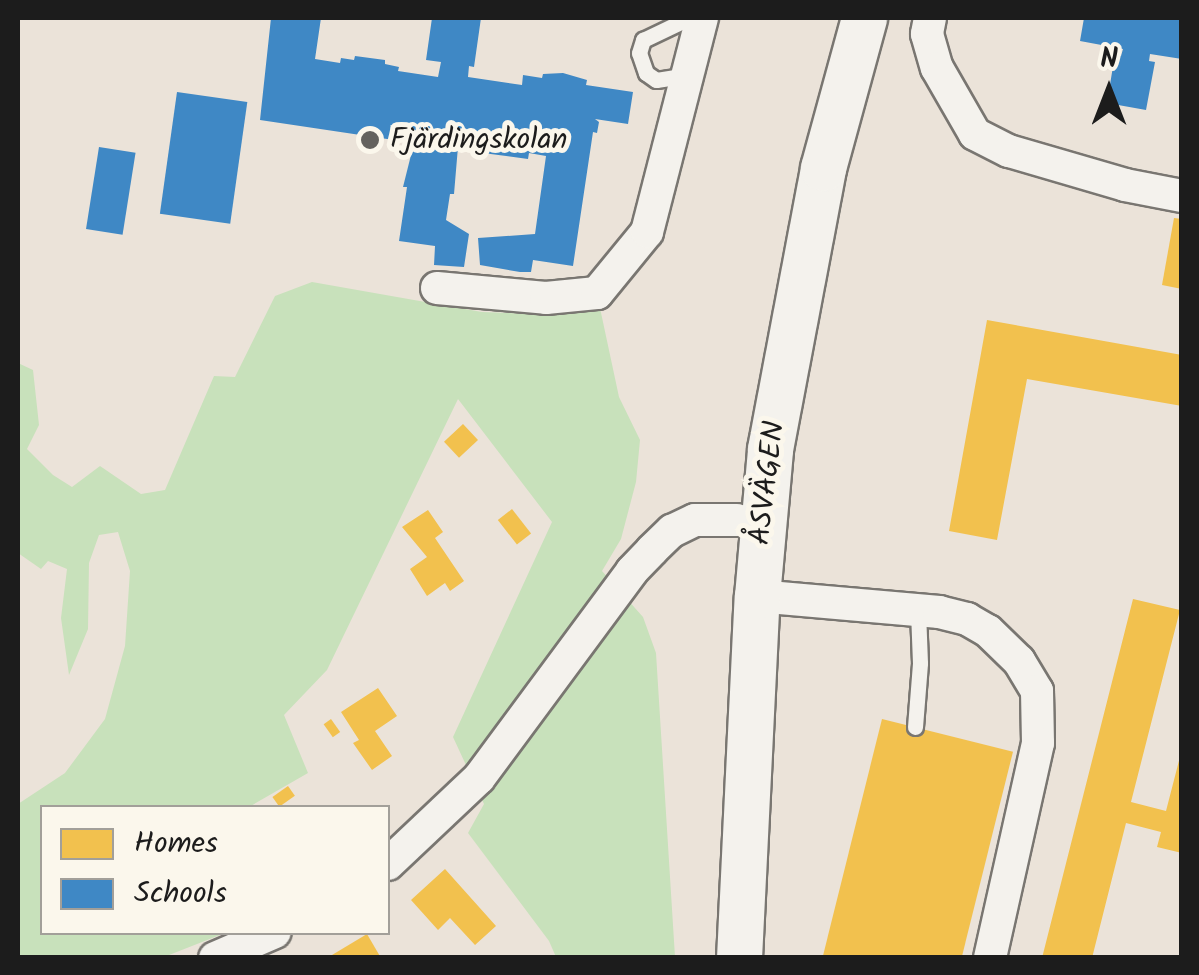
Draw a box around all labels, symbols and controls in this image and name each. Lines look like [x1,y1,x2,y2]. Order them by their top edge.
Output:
text: N [1100,37,1118,82]
north arrow [1059,40,1159,140]
place label: Fjärdingskolan [390,122,568,158]
marker: Fjärdingskolan [359,129,381,151]
street label: ÅSVÄGEN [743,419,793,547]
legend [40,805,390,935]
text: Homes [134,820,218,868]
text: Schools [134,870,227,918]

